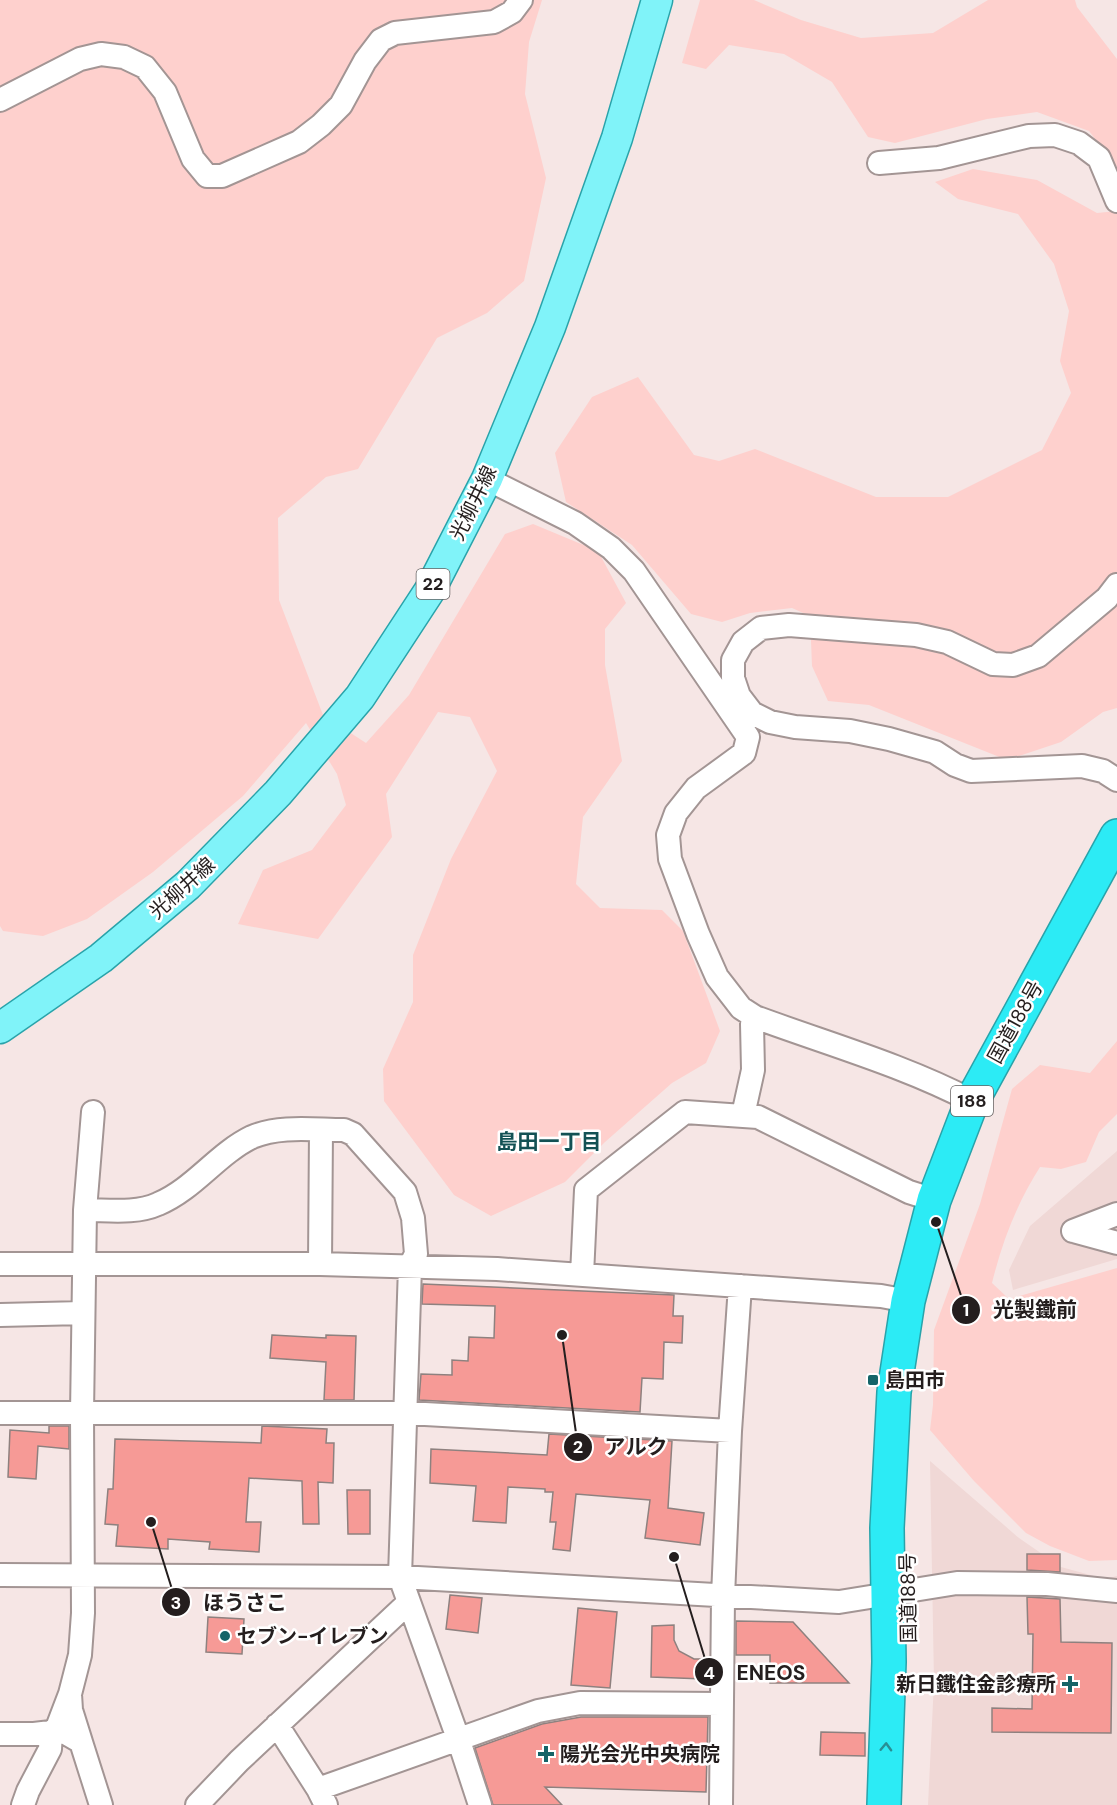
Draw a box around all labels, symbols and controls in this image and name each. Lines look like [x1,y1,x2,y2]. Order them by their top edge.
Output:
street label: 光柳井線 [444,461,502,545]
road number: 22 [416,569,450,599]
street label: 光柳井線 [144,852,220,924]
street label: 国道188号 [982,976,1048,1068]
road number: 188 [951,1086,993,1116]
district label: 島田一丁目 [497,1128,602,1156]
callout: 光製鐵前 [951,1290,1089,1329]
text: 光製鐵前 [993,1296,1077,1324]
text: 1 [963,1298,969,1322]
place label: 島田市 [885,1367,945,1393]
marker: 島田市 [866,1373,880,1387]
callout: アルク [563,1427,680,1466]
text: アルク [605,1433,667,1461]
text: 2 [573,1435,583,1459]
street label: 国道188号 [894,1552,922,1644]
callout: ほうさこ [161,1583,299,1622]
text: ほうさこ [203,1589,287,1617]
text: 3 [171,1591,181,1615]
place label: セブン-イレブン [237,1623,389,1649]
marker: セブン-イレブン [218,1629,232,1643]
callout: ENEOS [694,1653,817,1692]
text: ENEOS [737,1659,805,1687]
text: 4 [703,1661,715,1685]
place label: 新日鐵住金診療所 [896,1671,1056,1697]
marker: 新日鐵住金診療所 [1061,1675,1079,1693]
place label: 陽光会光中央病院 [560,1741,720,1767]
one-way arrow [880,1742,892,1751]
marker: 陽光会光中央病院 [537,1745,555,1763]

